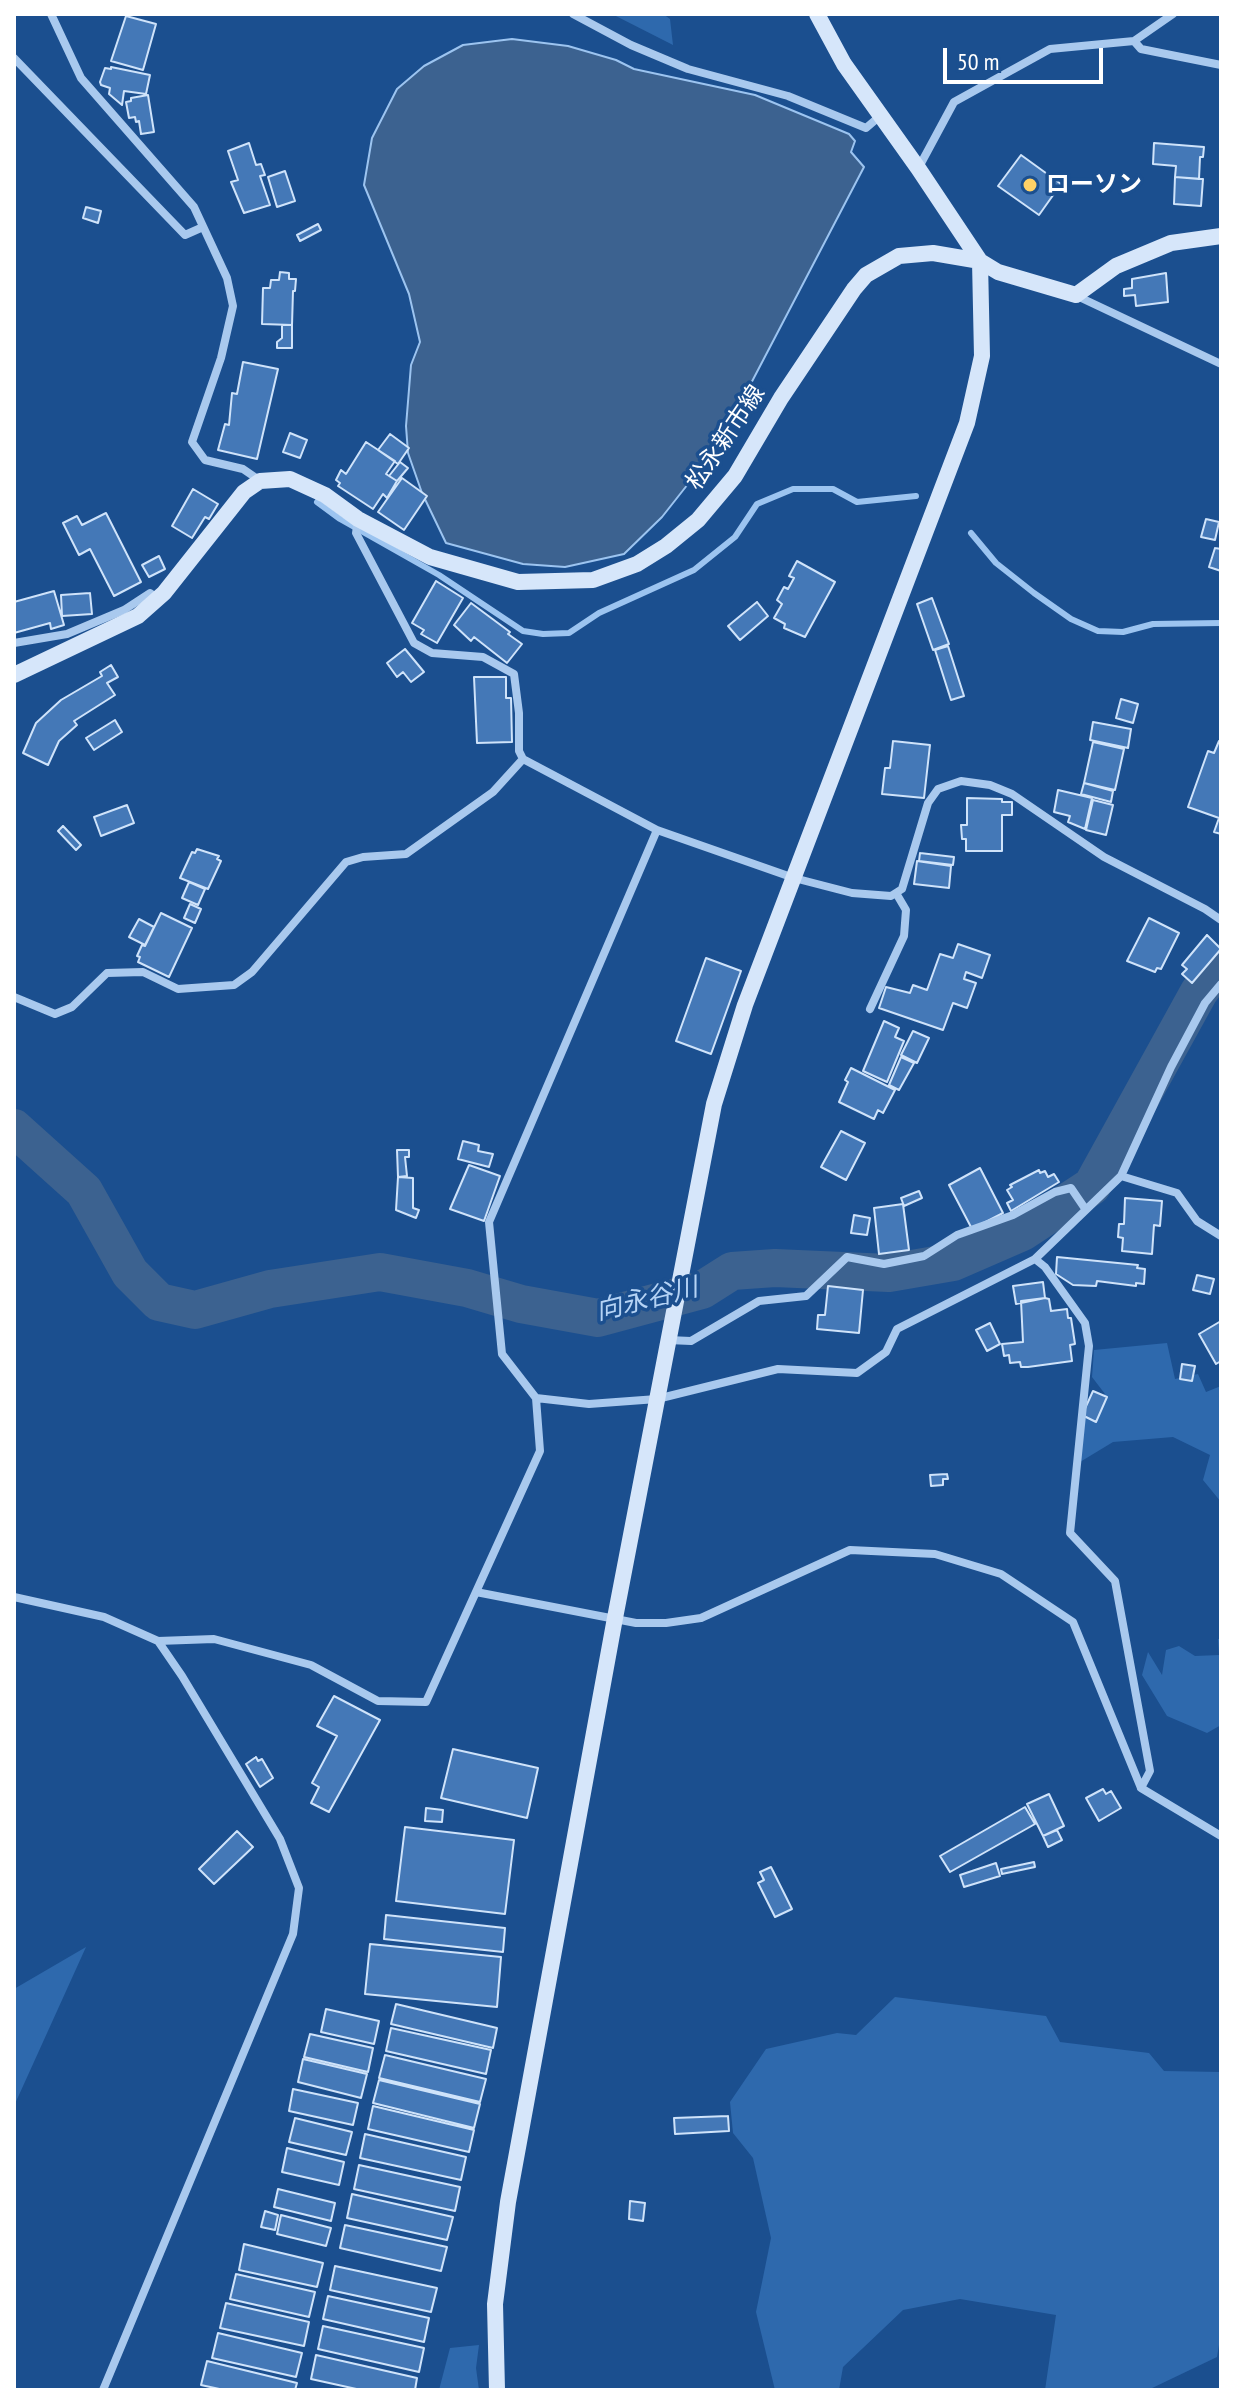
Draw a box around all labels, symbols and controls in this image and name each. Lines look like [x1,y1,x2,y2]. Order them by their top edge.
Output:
scale bar [947,32,1107,82]
text: 50 m [957,46,999,77]
place label: ローソン [1046,171,1142,199]
marker: ローソン [1021,176,1039,194]
street label: 松永新市線 [681,380,771,496]
water label: 向永谷川 [593,1272,701,1328]

